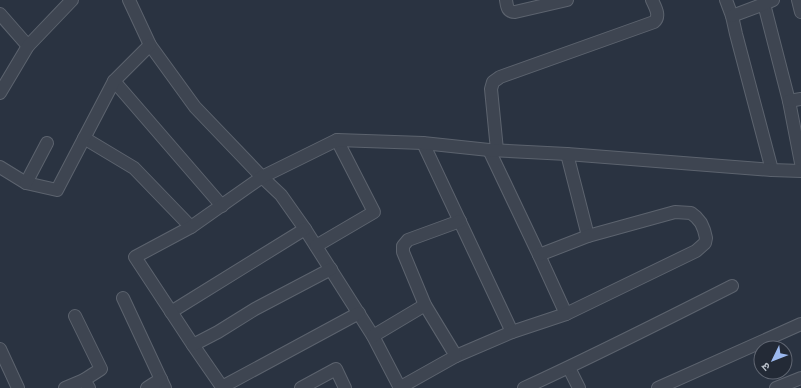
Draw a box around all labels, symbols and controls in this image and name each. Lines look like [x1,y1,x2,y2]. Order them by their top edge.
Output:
north arrow [753,340,793,380]
text: उ [757,359,773,375]

